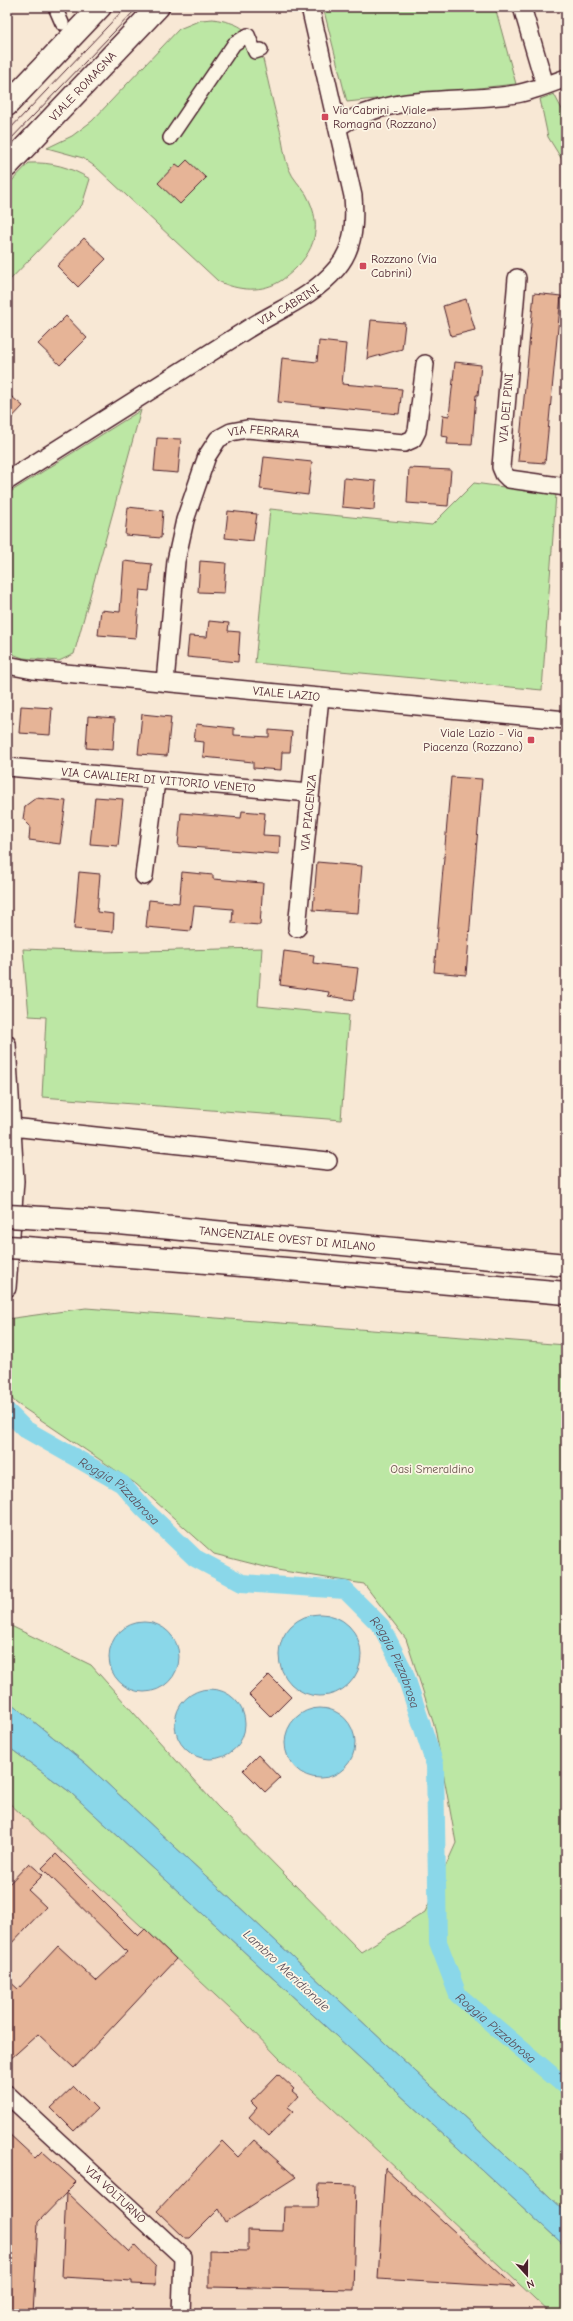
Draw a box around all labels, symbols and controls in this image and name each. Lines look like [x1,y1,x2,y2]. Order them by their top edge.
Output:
street label: VIALE ROMAGNA [46,49,119,124]
place label: Via Cabrini - Viale Romagna (Rozzano) [333,103,436,131]
marker: Via Cabrini - Viale Romagna (Rozzano) [320,112,330,122]
place label: Rozzano (Via Cabrini) [371,252,437,280]
marker: Rozzano (Via Cabrini) [358,261,368,271]
street label: VIA CABRINI [255,281,322,328]
street label: VIA DEI PINI [496,372,516,443]
street label: VIA FERRARA [227,422,300,441]
street label: VIALE LAZIO [252,684,321,704]
place label: Viale Lazio - Via Piacenza (Rozzano) [423,726,523,754]
marker: Viale Lazio - Via Piacenza (Rozzano) [526,735,536,745]
street label: VIA CAVALIERI DI VITTORIO VENETO [61,765,256,795]
street label: VIA PIACENZA [298,774,319,852]
street label: TANGENZIALE OVEST DI MILANO [198,1224,376,1254]
water label: Roggia Pizzabrosa [76,1454,163,1528]
park label: Oasi Smeraldino [390,1462,474,1476]
water label: Roggia Pizzabrosa [367,1613,423,1710]
water label: Lambro Meridionale [240,1927,333,2014]
water label: Roggia Pizzabrosa [453,1990,539,2067]
street label: VIA VOLTURNO [82,2163,149,2226]
north arrow [507,2255,547,2295]
text: N [525,2277,536,2291]

